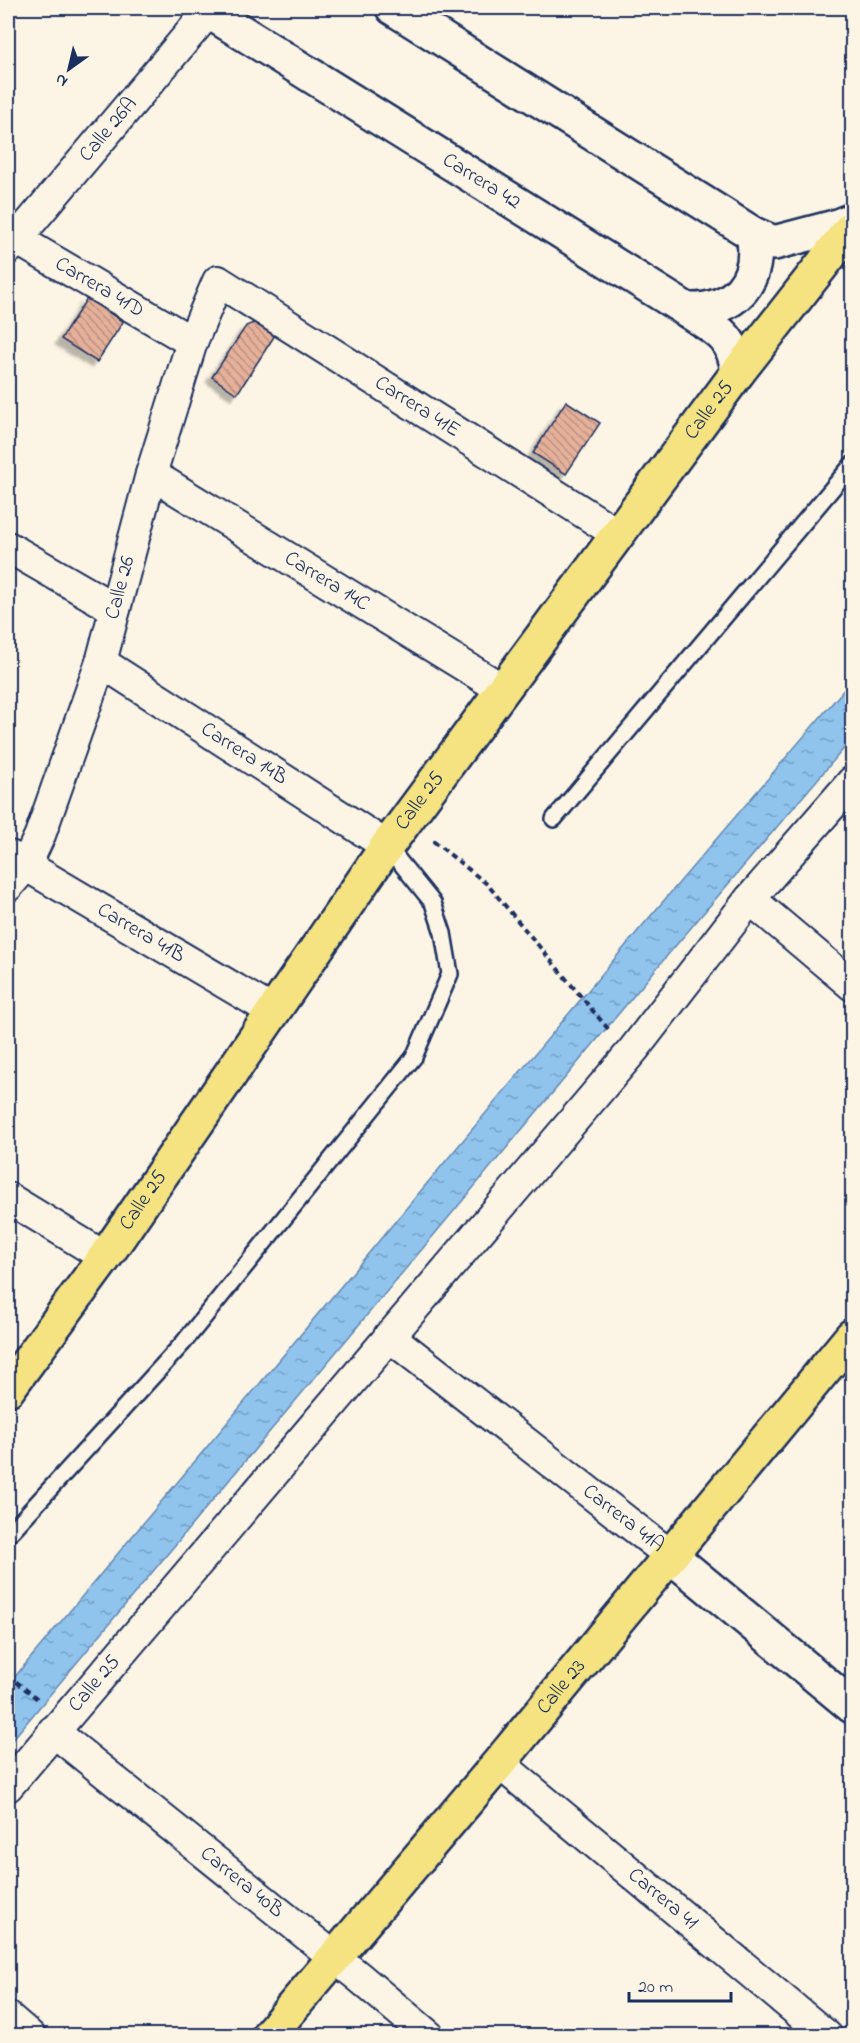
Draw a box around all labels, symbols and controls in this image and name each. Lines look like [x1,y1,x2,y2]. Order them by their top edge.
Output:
north arrow [39,39,99,99]
text: N [50,67,73,93]
street label: Calle 26A [72,91,145,169]
street label: Carrera 42 [436,146,526,218]
street label: Carrera 41D [49,250,150,326]
street label: Carrera 41E [368,369,466,446]
street label: Calle 25 [677,375,741,446]
street label: Carrera 14C [278,544,375,619]
street label: Calle 26 [98,553,143,623]
street label: Carrera 14B [195,715,293,793]
street label: Calle 25 [388,765,452,837]
street label: Carrera 41B [91,896,191,971]
street label: Calle 25 [112,1165,175,1237]
street label: Carrera 41A [576,1477,671,1560]
street label: Calle 25 [62,1649,128,1719]
street label: Calle 23 [530,1653,594,1721]
street label: Carrera 40B [193,1840,290,1926]
street label: Carrera 41 [621,1861,705,1938]
scale bar [629,1965,731,2003]
text: 20 m [638,1975,673,2001]

